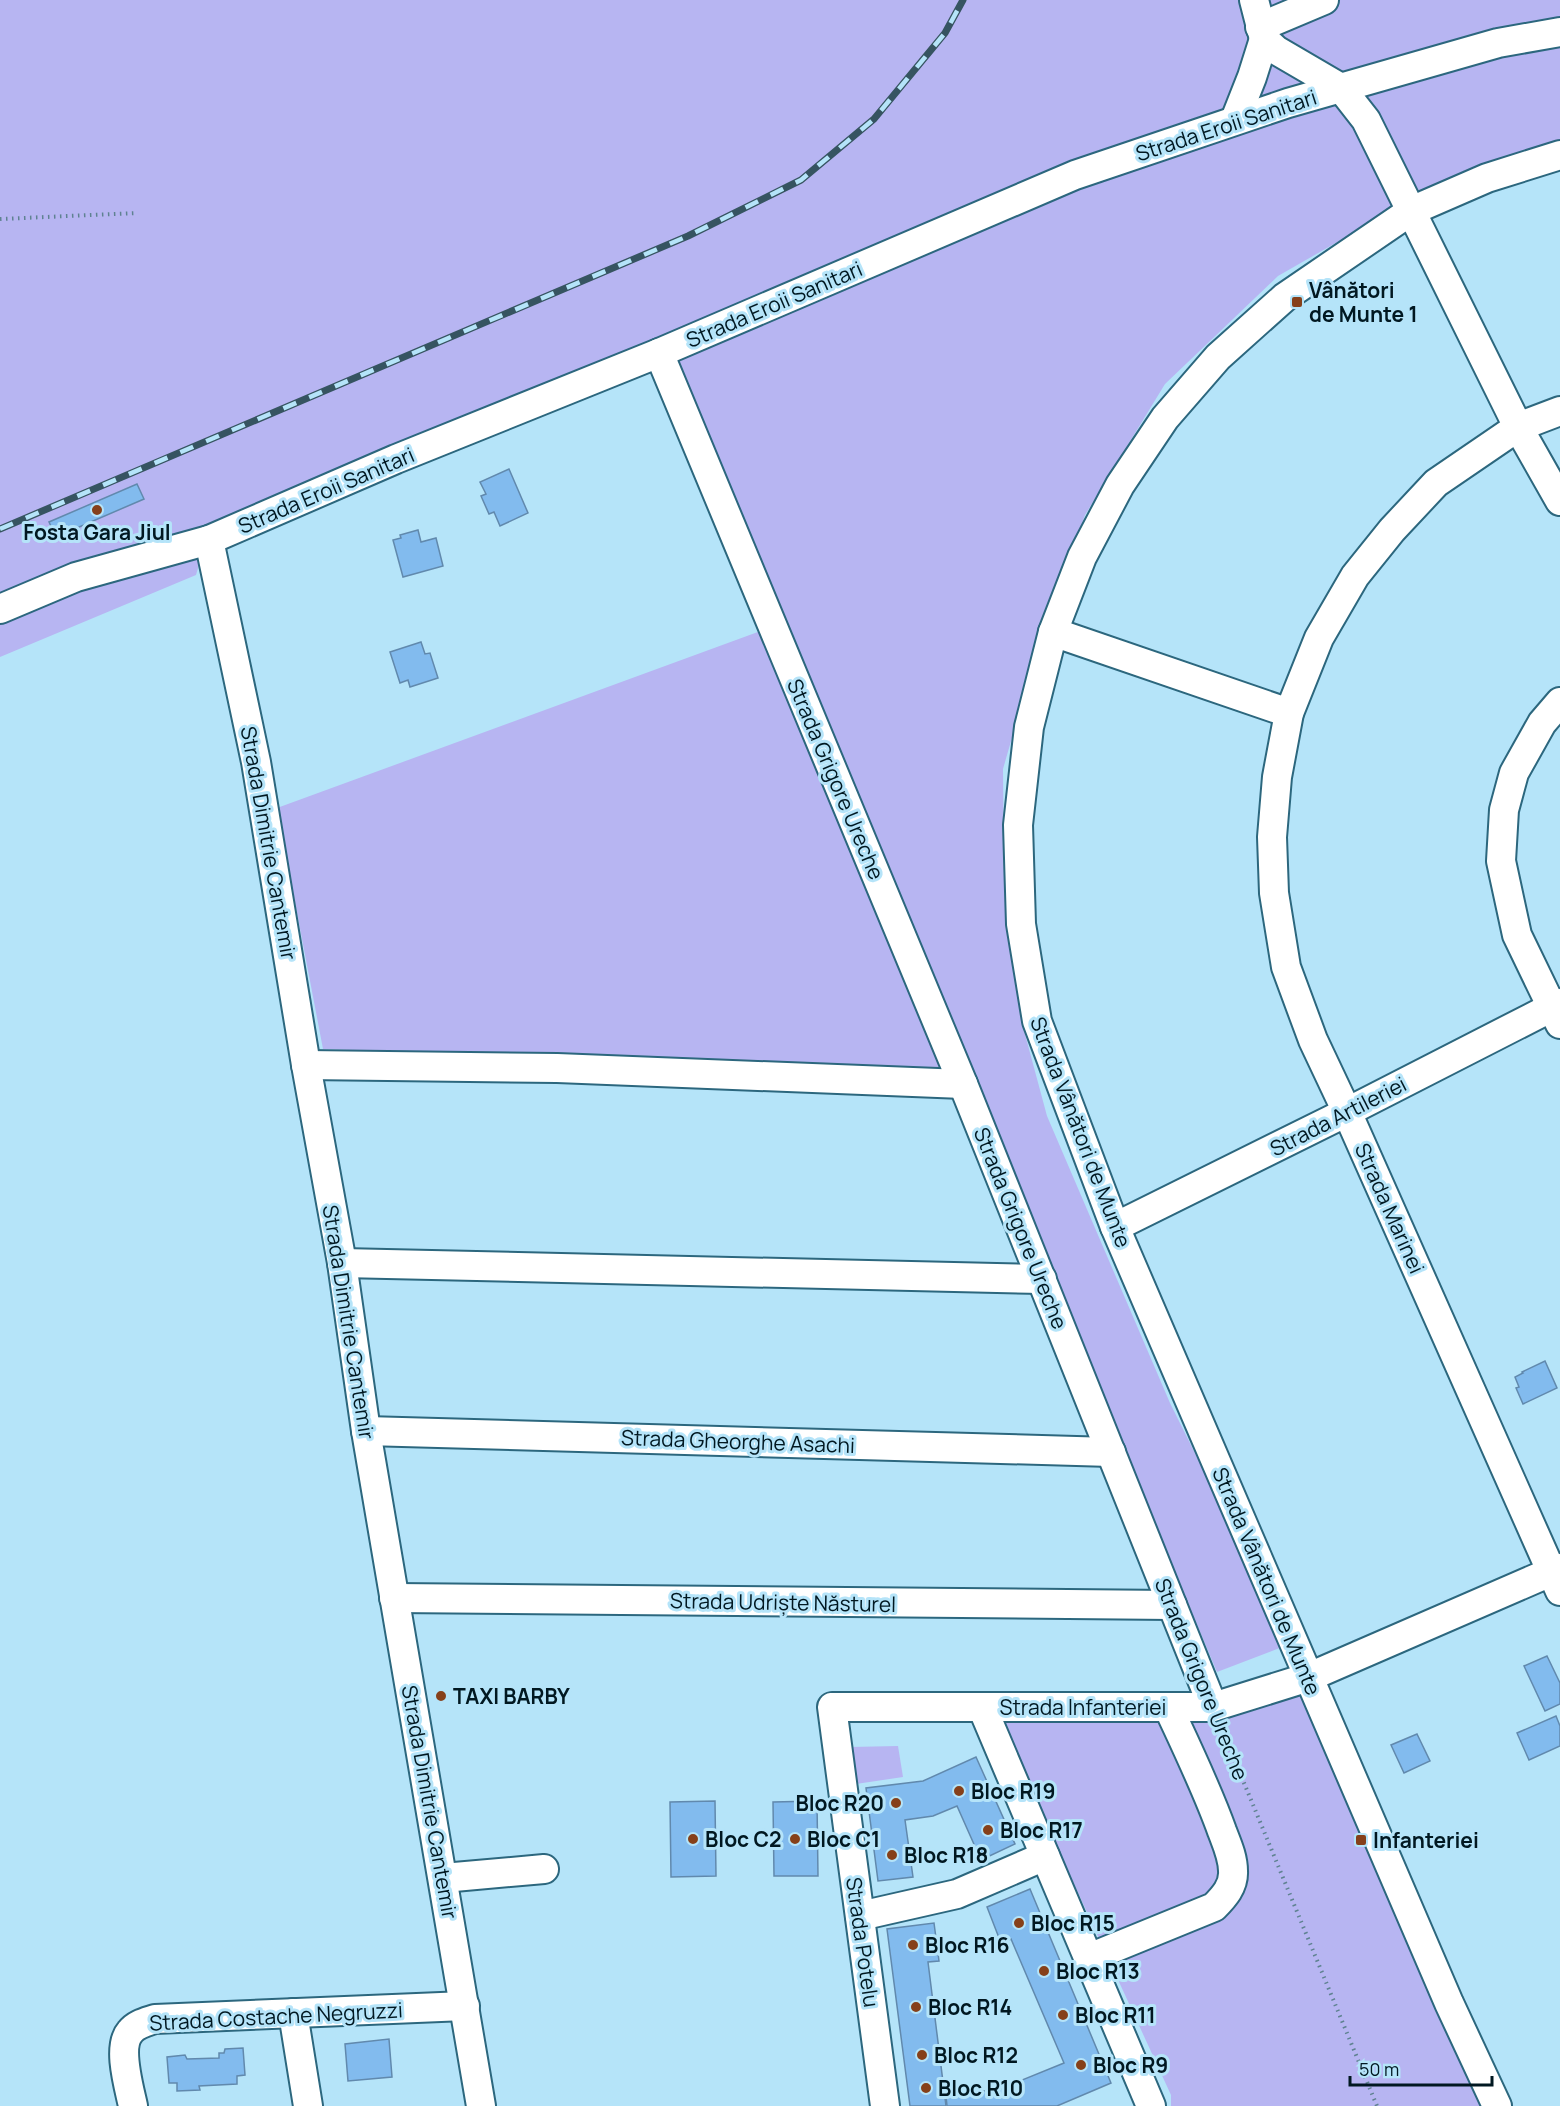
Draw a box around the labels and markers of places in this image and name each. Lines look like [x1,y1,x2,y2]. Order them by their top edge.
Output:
place label: Vânători de Munte 1 [1309,276,1418,328]
marker: Vânători de Munte 1 [1290,295,1304,309]
marker: Fosta Gara Jiul [90,503,104,517]
place label: Fosta Gara Jiul [23,518,171,546]
place label: TAXI BARBY [453,1682,570,1710]
marker: TAXI BARBY [434,1689,448,1703]
place label: Bloc R19 [971,1777,1056,1805]
marker: Bloc R19 [952,1784,966,1798]
place label: Bloc R20 [795,1789,884,1817]
marker: Bloc R20 [889,1796,903,1810]
place label: Bloc R17 [1000,1816,1083,1844]
marker: Bloc R17 [981,1823,995,1837]
place label: Bloc C2 [705,1825,781,1853]
place label: Bloc C1 [807,1825,880,1853]
place label: Infanteriei [1373,1826,1479,1854]
marker: Bloc C2 [686,1832,700,1846]
marker: Bloc C1 [788,1832,802,1846]
marker: Infanteriei [1354,1833,1368,1847]
place label: Bloc R18 [904,1841,988,1869]
marker: Bloc R18 [885,1848,899,1862]
place label: Bloc R15 [1031,1909,1115,1937]
marker: Bloc R15 [1012,1916,1026,1930]
place label: Bloc R16 [925,1931,1010,1959]
marker: Bloc R16 [906,1938,920,1952]
place label: Bloc R13 [1056,1957,1140,1985]
marker: Bloc R13 [1037,1964,1051,1978]
place label: Bloc R14 [928,1993,1012,2021]
marker: Bloc R14 [909,2000,923,2014]
place label: Bloc R11 [1075,2001,1156,2029]
marker: Bloc R11 [1056,2008,1070,2022]
place label: Bloc R12 [934,2041,1018,2069]
marker: Bloc R12 [915,2048,929,2062]
place label: Bloc R9 [1093,2051,1168,2079]
marker: Bloc R9 [1074,2058,1088,2072]
place label: Bloc R10 [938,2074,1023,2102]
marker: Bloc R10 [919,2081,933,2095]

